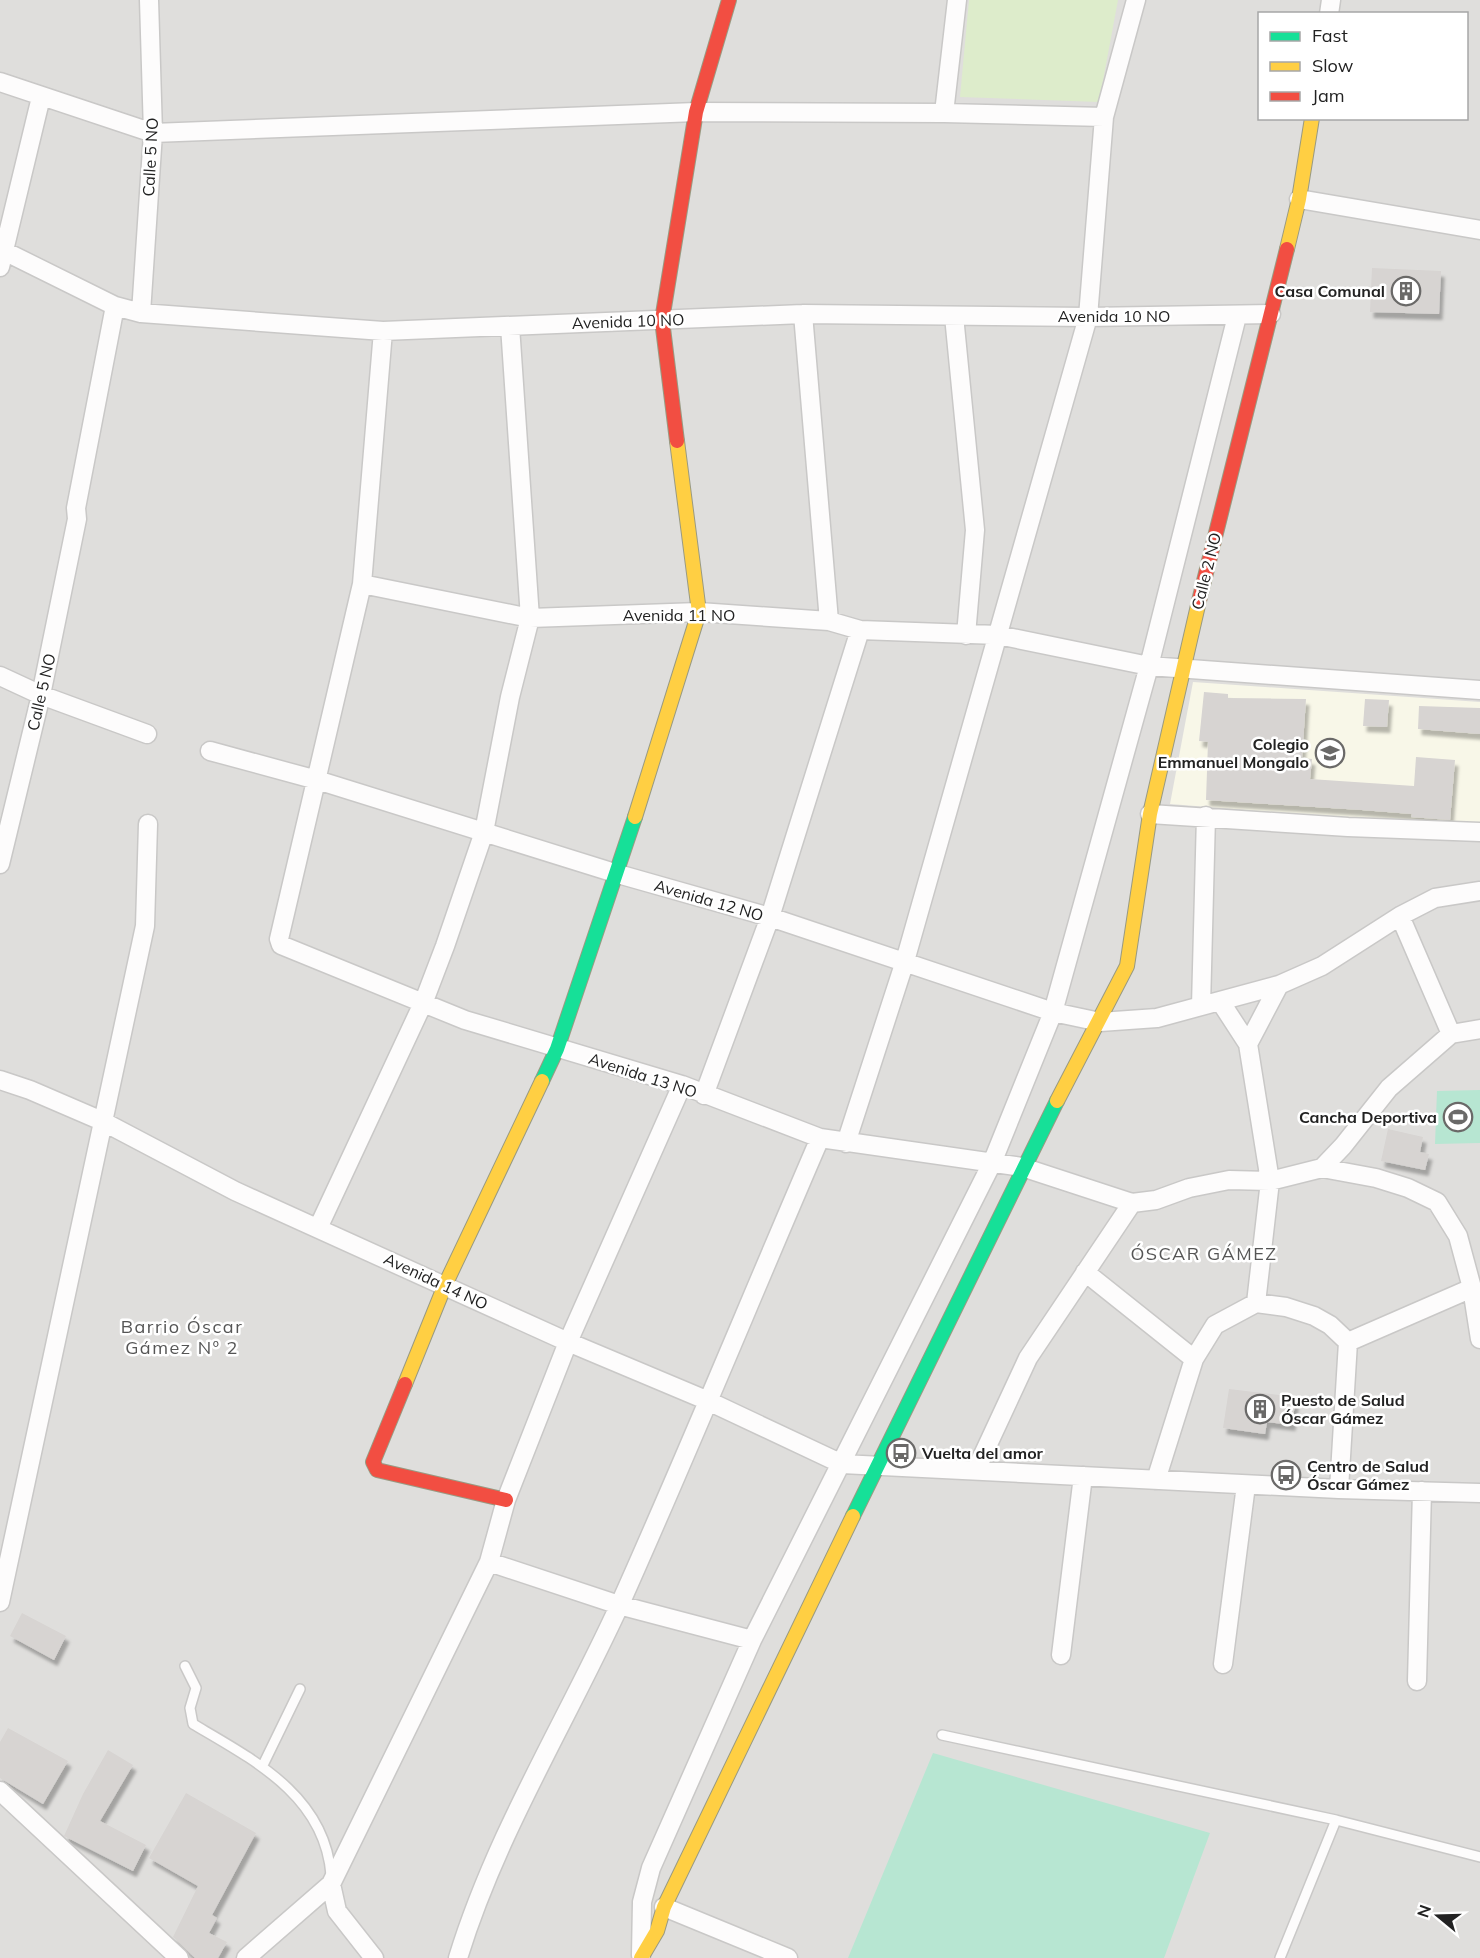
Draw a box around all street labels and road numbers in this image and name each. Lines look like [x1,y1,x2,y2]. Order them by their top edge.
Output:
street label: Calle 5 NO [138,117,162,197]
street label: Avenida 10 NO [1058,306,1170,326]
street label: Avenida 10 NO [571,309,685,333]
street label: Calle 2 NO [1187,530,1225,612]
street label: Avenida 11 NO [623,605,735,625]
street label: Calle 5 NO [22,651,60,733]
street label: Avenida 12 NO [652,875,766,925]
street label: Avenida 13 NO [586,1048,700,1102]
street label: Avenida 14 NO [381,1248,491,1314]

